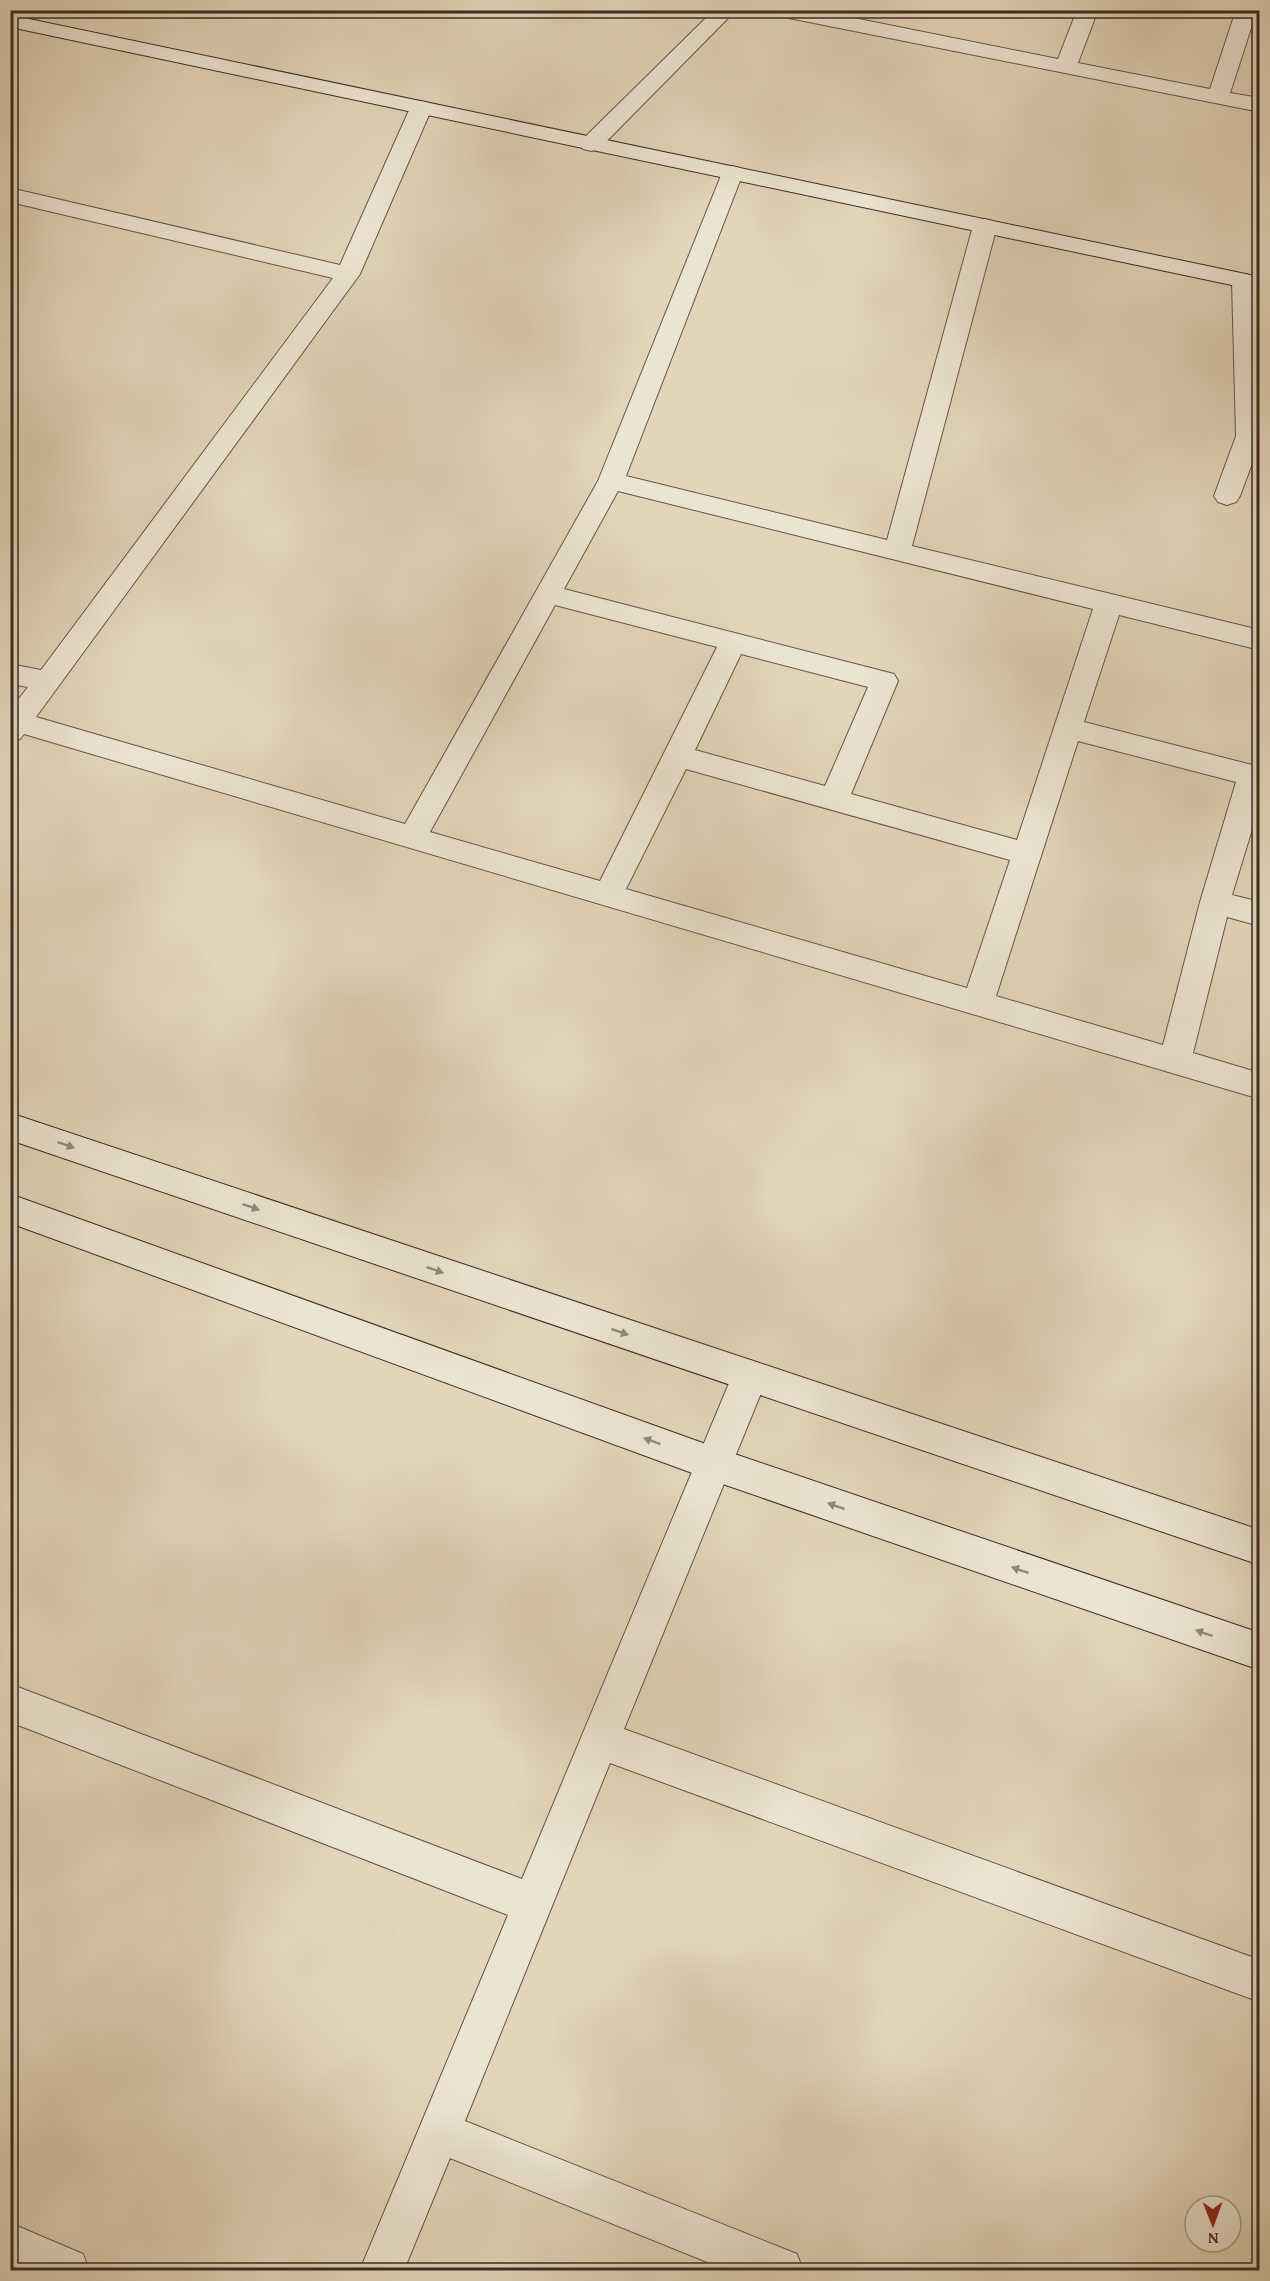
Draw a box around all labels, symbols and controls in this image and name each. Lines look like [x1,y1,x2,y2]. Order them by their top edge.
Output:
one-way arrow [57,1140,75,1150]
one-way arrow [242,1203,260,1213]
one-way arrow [426,1265,444,1275]
one-way arrow [611,1328,629,1338]
one-way arrow [642,1436,660,1446]
one-way arrow [826,1500,844,1510]
one-way arrow [1011,1564,1029,1574]
one-way arrow [1195,1628,1213,1638]
north arrow [1183,2194,1243,2254]
text: N [1207,2227,1219,2251]

